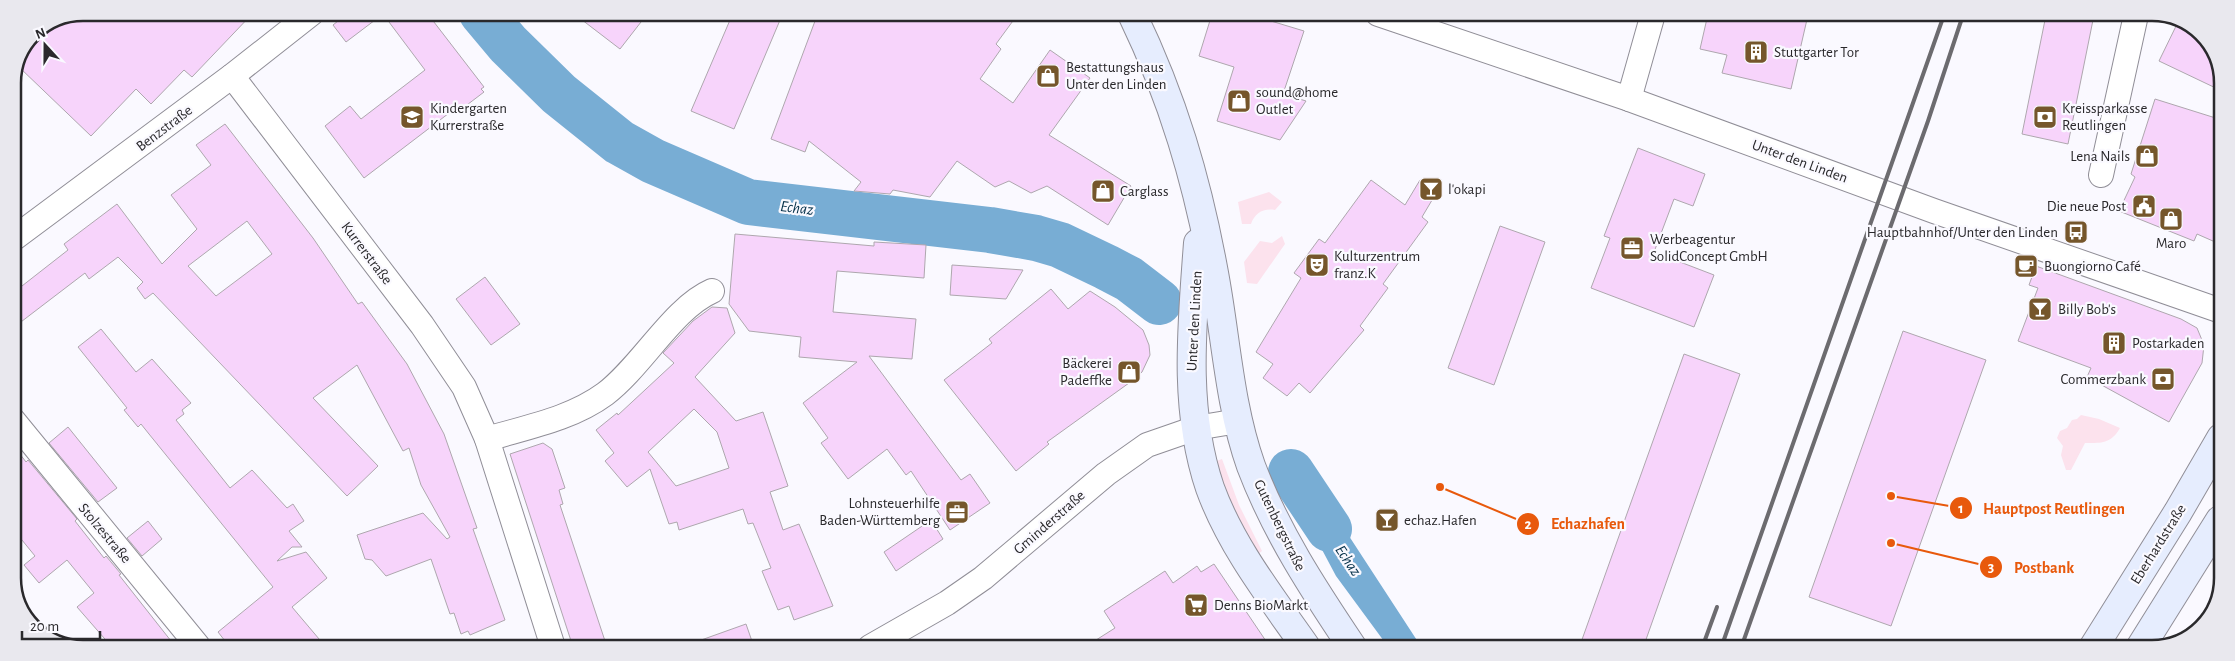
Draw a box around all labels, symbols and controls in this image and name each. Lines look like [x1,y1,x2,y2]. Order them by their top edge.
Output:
north arrow [20,20,70,70]
text: N [34,26,48,42]
building icon: Stuttgarter Tor [1743,39,1769,65]
place label: Stuttgarter Tor [1774,45,1859,60]
place label: Bestattungshaus Unter den Linden [1066,60,1167,92]
shop icon: Bestattungshaus Unter den Linden [1035,63,1061,89]
place label: sound@home Outlet [1256,85,1338,117]
shop icon: sound@home Outlet [1226,88,1252,114]
place label: Kindergarten Kurrerstraße [430,101,507,133]
place label: Kreissparkasse Reutlingen [2062,101,2147,133]
street label: Benzstraße [133,103,195,154]
school or university icon: Kindergarten Kurrerstraße [399,104,425,130]
bank icon: Kreissparkasse Reutlingen [2032,104,2058,130]
street label: Unter den Linden [1750,137,1850,186]
shop icon: Lena Nails [2134,143,2160,169]
place label: Lena Nails [2070,149,2130,164]
bar icon: l'okapi [1418,176,1444,202]
shop icon: Carglass [1090,178,1116,204]
place label: l'okapi [1448,182,1486,197]
place label: Carglass [1120,184,1168,199]
public building icon: Die neue Post [2131,193,2157,219]
water label: Echaz [779,198,815,218]
place label: Die neue Post [2047,199,2126,214]
shop icon: Maro [2158,206,2184,232]
street label: Kurrerstraße [338,219,395,287]
bus stop icon: Hauptbahnhof/Unter den Linden [2063,219,2089,245]
place label: Hauptbahnhof/Unter den Linden [1867,225,2058,240]
place label: Werbeagentur SolidConcept GmbH [1650,232,1768,264]
office icon: Werbeagentur SolidConcept GmbH [1619,235,1645,261]
place label: Maro [2156,236,2186,251]
place label: Kulturzentrum franz.K [1334,249,1420,281]
theatre icon: Kulturzentrum franz.K [1304,252,1330,278]
cafe icon: Buongiorno Café [2013,253,2039,279]
place label: Buongiorno Café [2044,259,2141,274]
street label: Unter den Linden [1184,270,1205,372]
bar icon: Billy Bob's [2027,296,2053,322]
place label: Billy Bob's [2058,302,2116,317]
building icon: Postarkaden [2101,330,2127,356]
place label: Postarkaden [2132,336,2204,351]
place label: Bäckerei Padeffke [1060,356,1112,388]
shop icon: Bäckerei Padeffke [1116,359,1142,385]
bank icon: Commerzbank [2150,366,2176,392]
place label: Commerzbank [2060,372,2146,387]
street label: Gutenbergstraße [1251,477,1308,573]
street label: Gminderstraße [1011,488,1088,557]
callout: Hauptpost Reutlingen [1948,493,2135,524]
place label: Lohnsteuerhilfe Baden-Württemberg [819,496,941,528]
office icon: Lohnsteuerhilfe Baden-Württemberg [944,499,970,525]
street label: Stolzestraße [75,501,134,566]
text: 1 [1958,501,1964,516]
text: Hauptpost Reutlingen [1983,501,2125,517]
street label: Eberhardstraße [2128,502,2189,587]
bar icon: echaz.Hafen [1374,507,1400,533]
callout: Echazhafen [1516,508,1635,539]
place label: echaz.Hafen [1404,513,1477,528]
text: Echazhafen [1551,516,1625,532]
text: 2 [1524,517,1532,532]
water label: Echaz [1332,542,1364,579]
callout: Postbank [1979,552,2084,583]
text: 3 [1988,560,1994,575]
text: Postbank [2014,560,2074,576]
supermarket icon: Denns BioMarkt [1183,592,1209,618]
place label: Denns BioMarkt [1214,598,1308,613]
scale bar [22,608,100,640]
text: 20 m [30,619,59,634]

